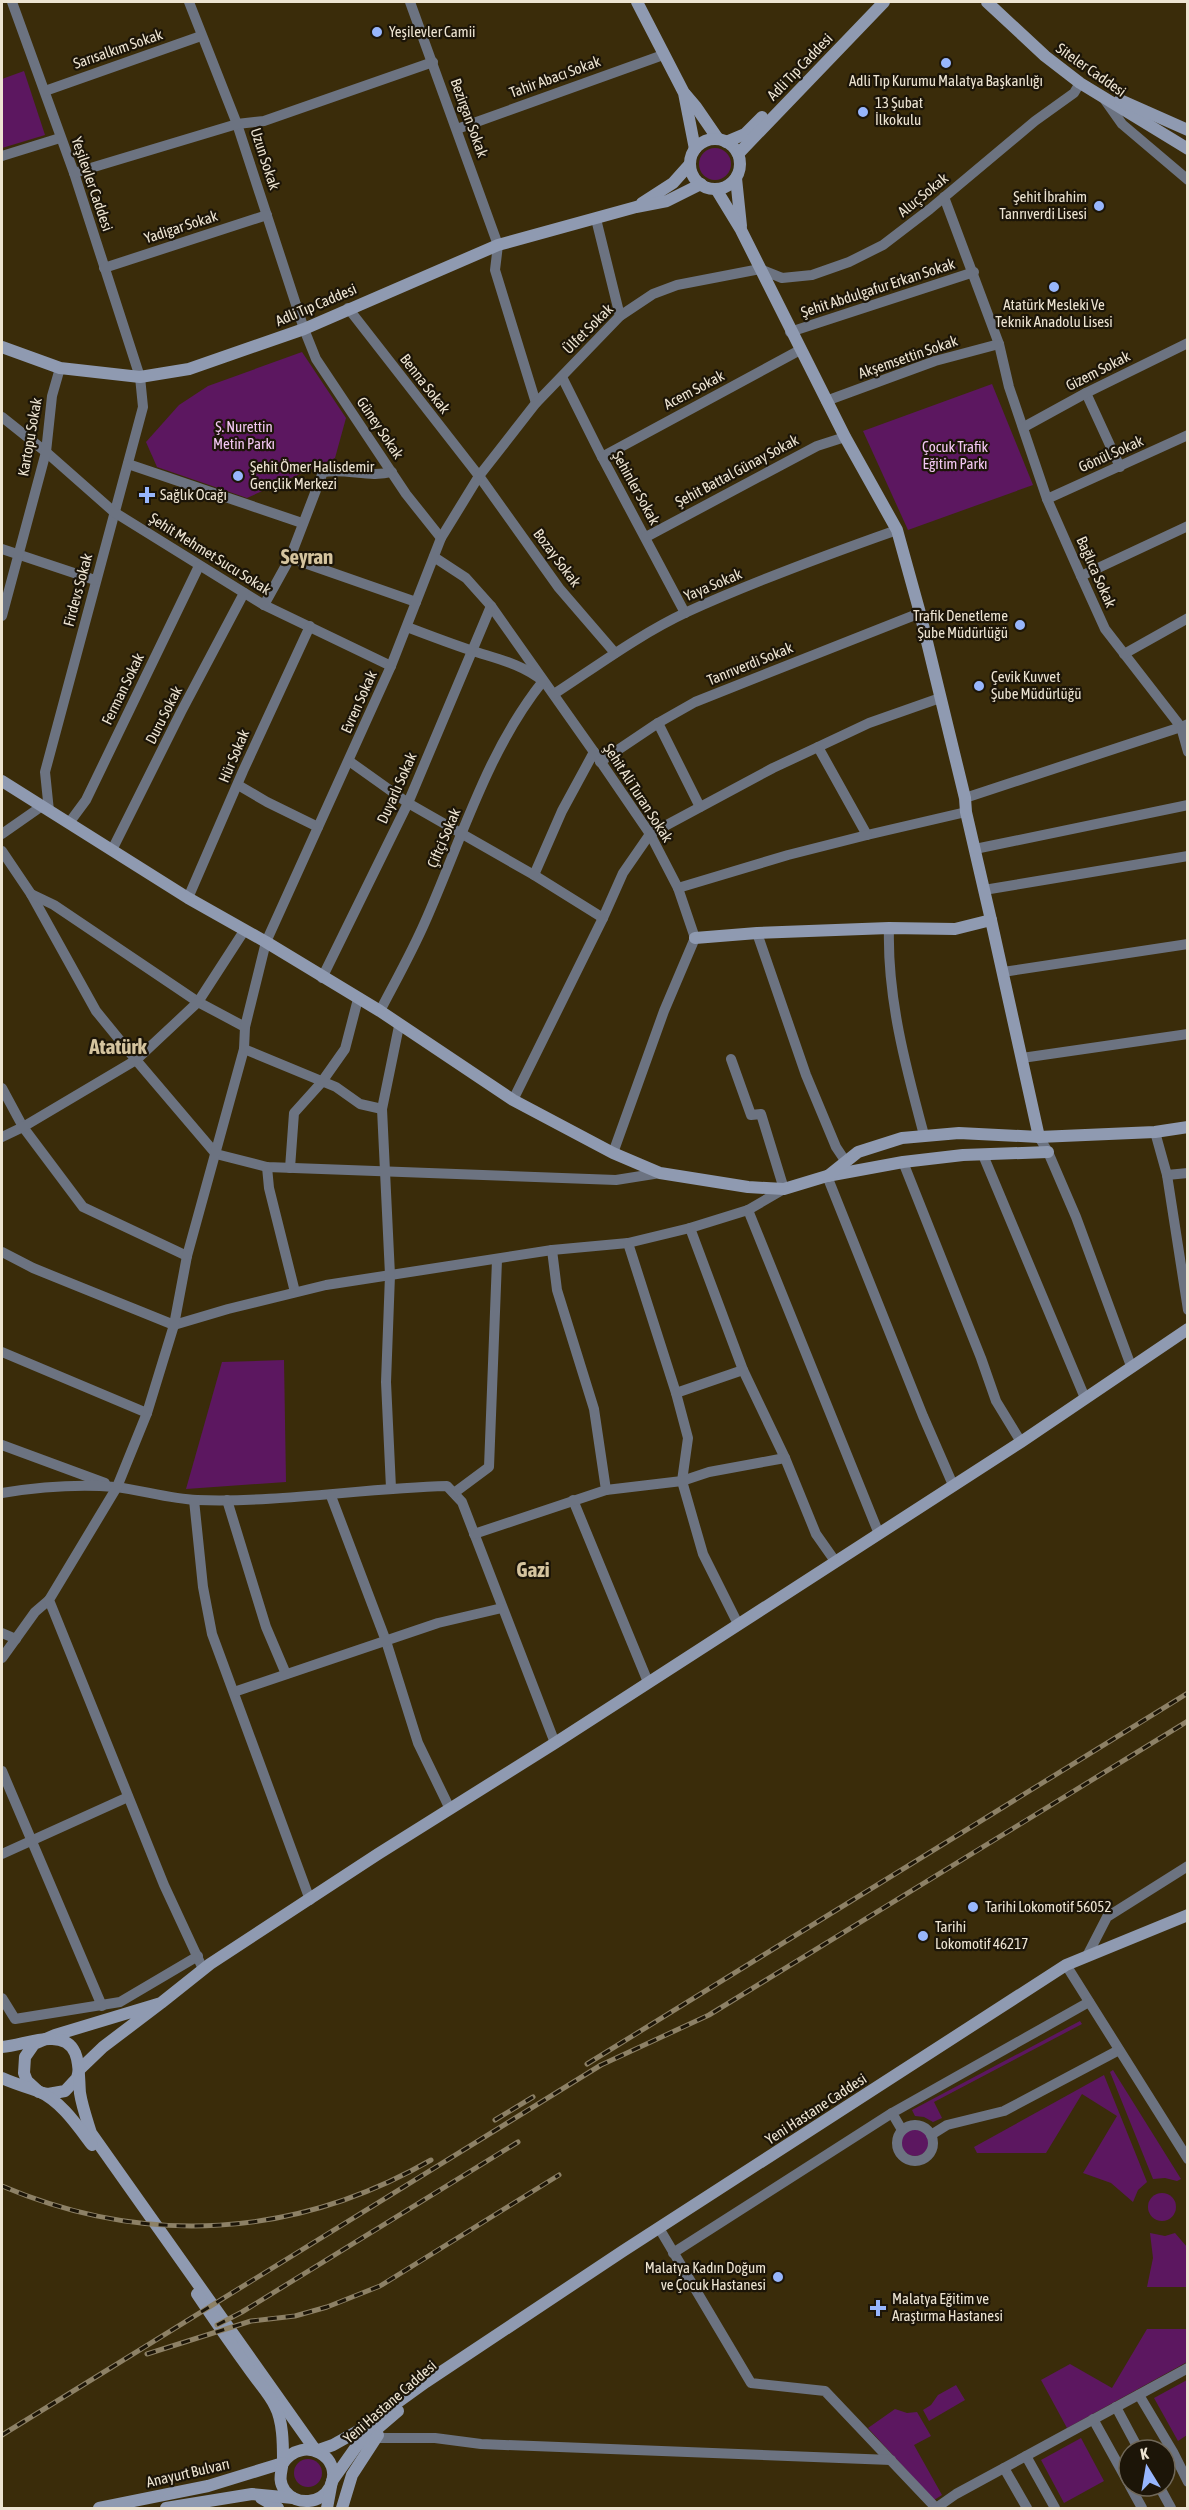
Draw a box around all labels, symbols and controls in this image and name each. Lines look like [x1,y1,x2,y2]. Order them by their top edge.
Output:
place label: Yeşilevler Camii [389,23,476,40]
street label: Sarısalkım Sokak [71,25,165,72]
marker: Yeşilevler Camii [370,25,384,39]
street label: Adli Tıp Caddesi [764,30,836,104]
street label: Siteler Caddesi [1053,39,1129,100]
street label: Tahir Abacı Sokak [507,52,603,101]
marker: Adli Tıp Kurumu Malatya Başkanlığı [939,56,953,70]
place label: Adli Tıp Kurumu Malatya Başkanlığı [849,72,1043,89]
street label: Bezirgan Sokak [447,76,492,160]
place label: 13 Şubat İlkokulu [875,94,923,128]
marker: 13 Şubat İlkokulu [856,105,870,119]
street label: Uzun Sokak [247,126,284,192]
street label: Yeşilevler Caddesi [68,134,117,233]
street label: Aluç Sokak [894,169,952,220]
place label: Şehit İbrahim Tanrıverdi Lisesi [999,188,1087,222]
marker: Şehit İbrahim Tanrıverdi Lisesi [1092,199,1106,213]
street label: Yadigar Sokak [142,207,220,246]
street label: Şehit Abdulgafur Erkan Sokak [799,254,957,320]
street label: Adli Tıp Caddesi [273,280,359,329]
marker: Atatürk Mesleki Ve Teknik Anadolu Lisesi [1047,280,1061,294]
place label: Atatürk Mesleki Ve Teknik Anadolu Lisesi [995,296,1113,330]
street label: Ülfet Sokak [559,300,616,357]
street label: Akşemsettin Sokak [856,331,960,381]
street label: Gizem Sokak [1063,347,1133,394]
street label: Benna Sokak [397,350,454,417]
street label: Acem Sokak [661,366,727,413]
street label: Güney Sokak [354,394,408,462]
street label: Kartopu Sokak [14,396,45,478]
park label: Ş. Nurettin Metin Parkı [213,418,275,452]
street label: Şehit Battal Günay Sokak [672,431,802,510]
street label: Gönül Sokak [1076,432,1146,475]
park label: Çocuk Trafik Eğitim Parkı [922,438,989,472]
street label: Şehinler Sokak [609,448,664,528]
place label: Şehit Ömer Halisdemir Gençlik Merkezi [250,458,375,492]
marker: Şehit Ömer Halisdemir Gençlik Merkezi [231,469,245,483]
marker: Sağlık Ocağı [138,486,156,504]
place label: Sağlık Ocağı [160,486,227,503]
street label: Şehit Mehmet Sucu Sokak [146,509,275,598]
street label: Bozay Sokak [530,525,585,590]
street label: Bağlıca Sokak [1073,534,1120,610]
district label: Seyran [281,544,333,568]
street label: Firdevs Sokak [60,551,96,628]
street label: Yaya Sokak [681,565,745,604]
place label: Trafik Denetleme Şube Müdürlüğü [913,607,1008,641]
marker: Trafik Denetleme Şube Müdürlüğü [1013,618,1027,632]
street label: Tanrıverdi Sokak [704,638,796,688]
street label: Ferman Sokak [98,650,147,727]
street label: Evren Sokak [337,668,380,736]
place label: Çevik Kuvvet Şube Müdürlüğü [991,668,1082,702]
marker: Çevik Kuvvet Şube Müdürlüğü [972,679,986,693]
street label: Duru Sokak [142,683,186,747]
street label: Hür Sokak [215,726,252,785]
street label: Şehit Ali Turan Sokak [600,740,677,846]
street label: Duyarlı Sokak [373,749,420,826]
street label: Çiftçi Sokak [423,805,464,870]
district label: Atatürk [88,1034,148,1058]
district label: Gazi [516,1557,550,1581]
place label: Tarihi Lokomotif 56052 [985,1898,1111,1915]
marker: Tarihi Lokomotif 56052 [966,1900,980,1914]
place label: Tarihi Lokomotif 46217 [935,1918,1028,1952]
marker: Tarihi Lokomotif 46217 [916,1929,930,1943]
street label: Yeni Hastane Caddesi [762,2070,870,2148]
place label: Malatya Kadın Doğum ve Çocuk Hastanesi [645,2259,766,2293]
marker: Malatya Kadın Doğum ve Çocuk Hastanesi [771,2270,785,2284]
place label: Malatya Eğitim ve Araştırma Hastanesi [892,2290,1003,2324]
marker: Malatya Eğitim ve Araştırma Hastanesi [869,2299,887,2317]
street label: Yeni Hastane Caddesi [340,2357,440,2447]
north arrow [1117,2438,1177,2498]
text: K [1139,2444,1150,2463]
street label: Anayurt Bulvarı [145,2455,231,2490]

